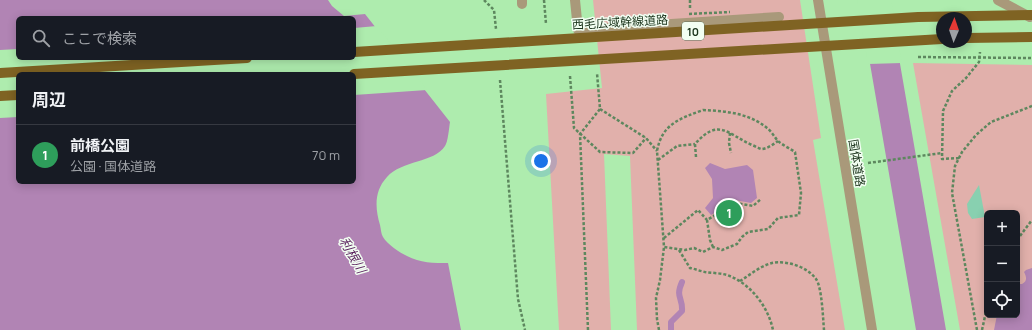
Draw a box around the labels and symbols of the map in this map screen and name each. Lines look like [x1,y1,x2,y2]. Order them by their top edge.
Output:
street label: 西毛広域幹線道路 [572,11,668,33]
north arrow [936,12,972,48]
road number: 10 [682,22,704,40]
street label: 国体道路 [845,138,869,188]
your location [531,151,551,171]
pin: 1 [716,198,742,228]
water label: 利根川 [335,234,372,278]

